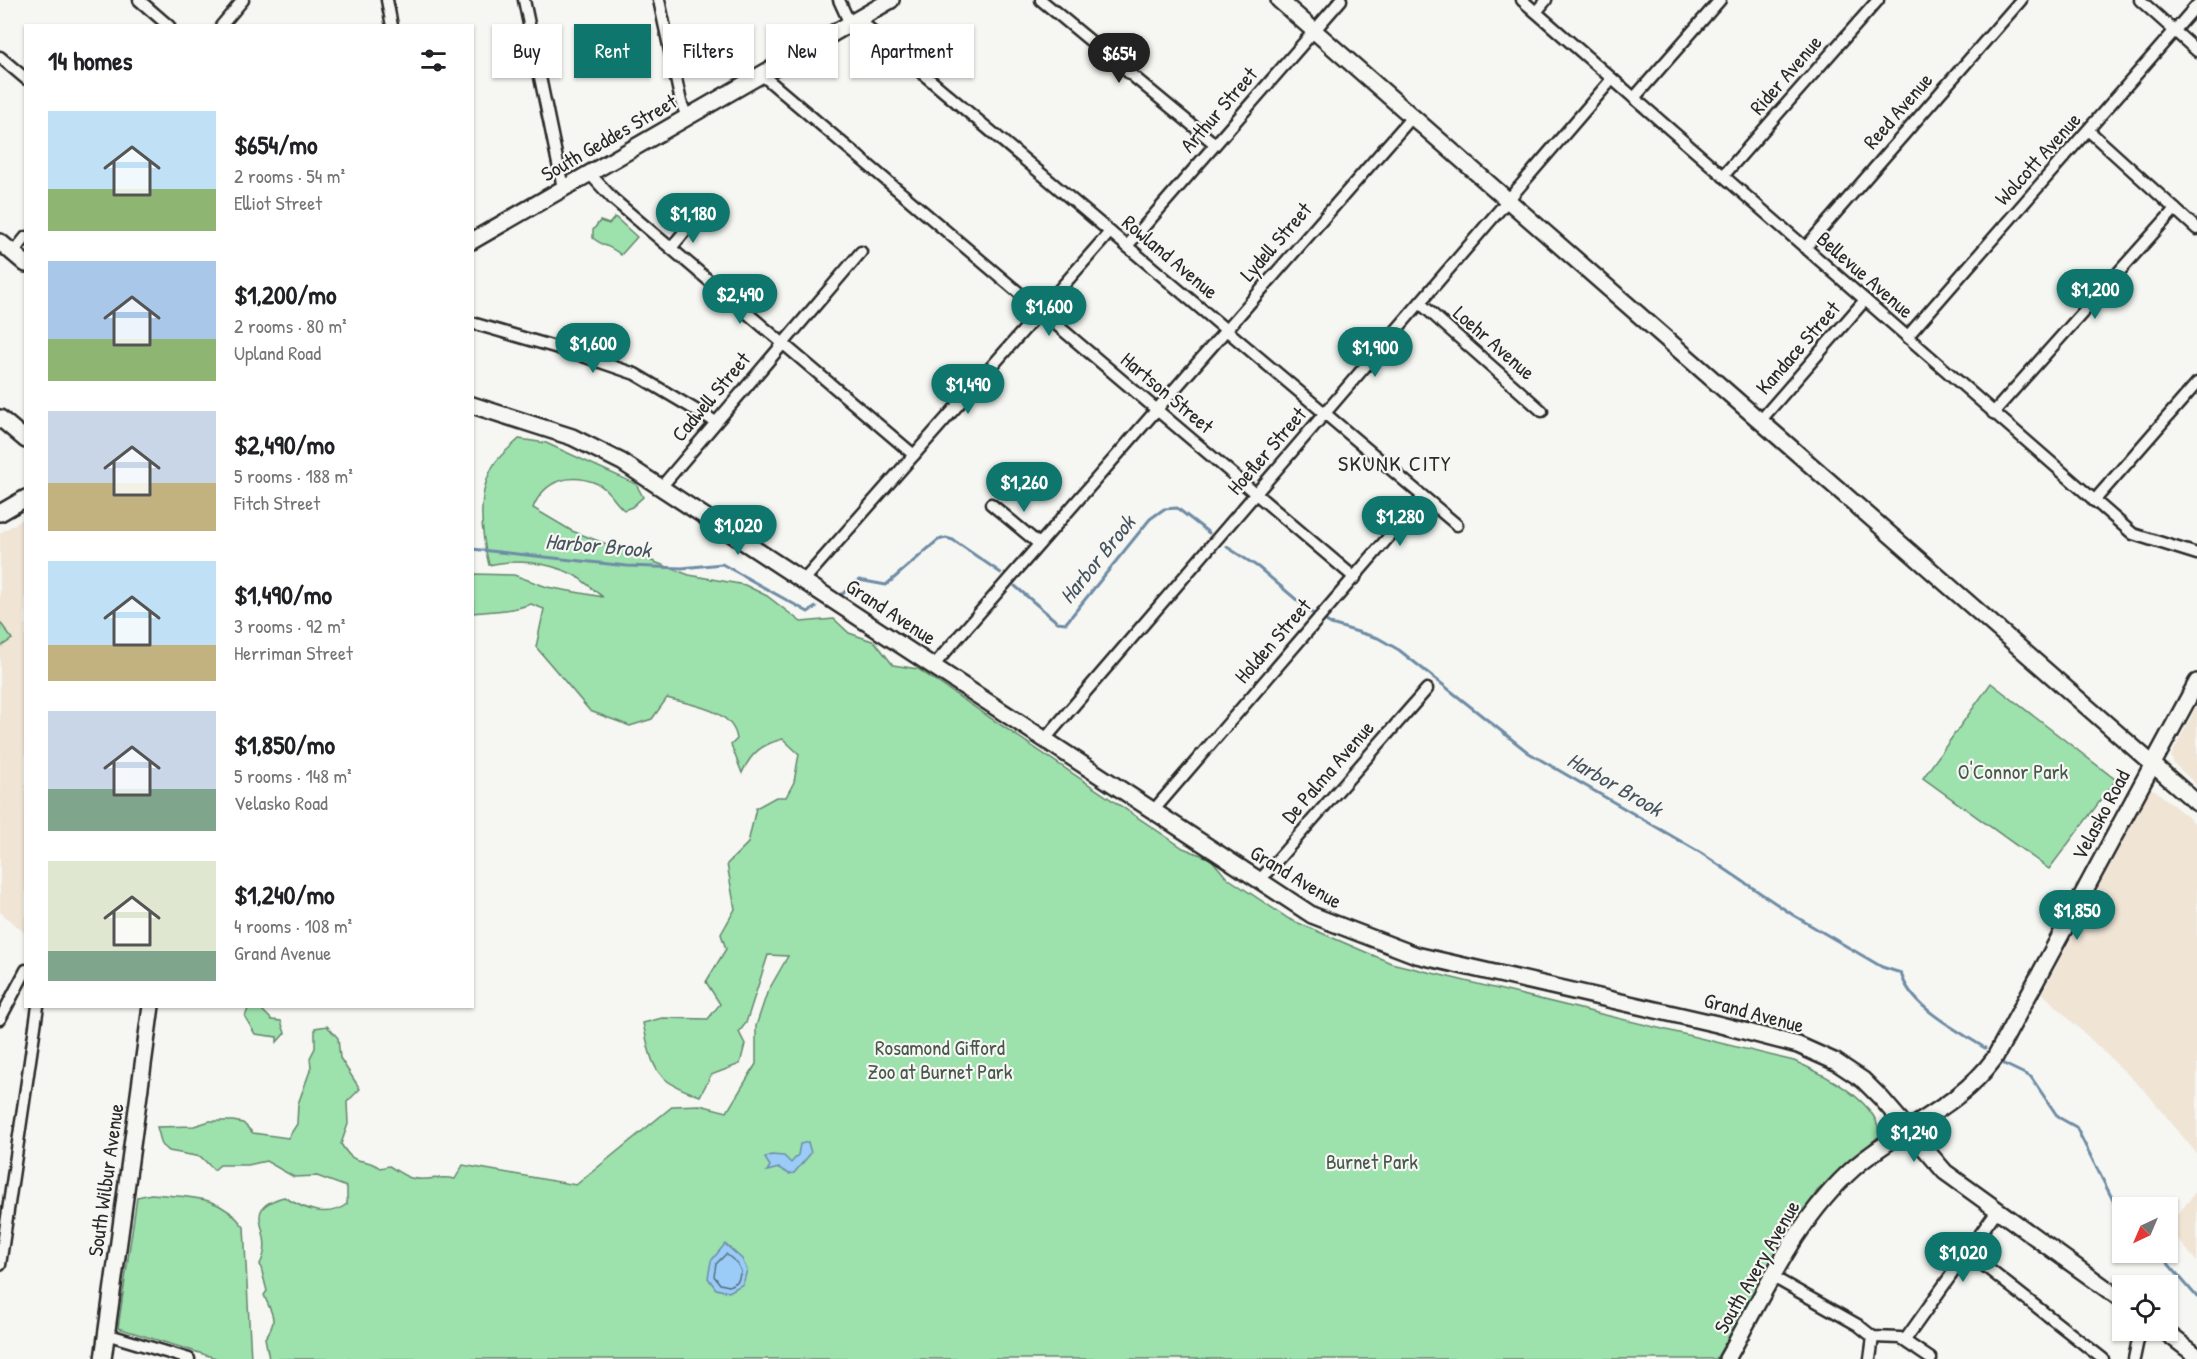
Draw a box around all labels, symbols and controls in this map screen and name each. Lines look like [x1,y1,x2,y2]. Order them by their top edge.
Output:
chip: Buy [492,24,562,78]
chip: Rent [574,24,651,78]
chip: Filters [663,24,754,78]
chip: New [766,24,838,78]
chip: Apartment [850,24,974,78]
street label: Rider Avenue [1743,29,1828,121]
pin: $654 [1083,33,1155,84]
text: $654 [1102,39,1136,66]
text: 14 homes [48,43,133,78]
icon: filters [417,44,450,77]
street label: Arthur Street [1173,60,1264,159]
street label: Reed Avenue [1856,66,1939,155]
street label: South Geddes Street [536,87,683,188]
street label: Wolcott Avenue [1988,106,2087,212]
text: $654/mo [234,127,317,162]
icon: home [96,135,168,207]
text: 2 rooms · 54 m² [234,162,345,189]
text: Elliot Street [234,189,322,216]
pin: $1,180 [644,193,742,244]
street label: Lydell Street [1233,195,1319,287]
text: $1,180 [670,199,716,226]
street label: Rowland Avenue [1116,208,1225,305]
street label: Bellevue Avenue [1811,224,1920,325]
pin: $1,200 [2046,269,2144,320]
pin: $2,490 [691,274,789,325]
text: $1,200 [2071,275,2119,302]
text: $1,200/mo [234,277,337,312]
text: $2,490 [716,280,764,307]
icon: home [96,285,168,357]
pin: $1,600 [1000,286,1098,337]
text: $1,600 [1025,292,1073,319]
street label: Kandace Street [1749,294,1847,401]
street label: Loehr Avenue [1447,299,1541,386]
text: 2 rooms · 80 m² [234,312,347,339]
pin: $1,600 [544,323,642,374]
pin: $1,900 [1326,327,1424,378]
text: $1,600 [569,329,617,356]
text: $1,900 [1352,333,1398,360]
text: Upland Road [234,339,321,366]
street label: Cadwell Street [665,345,757,448]
street label: Hartson Street [1115,345,1221,441]
pin: $1,490 [919,364,1017,415]
text: $1,490 [945,370,991,397]
street label: Hoefler Street [1220,400,1313,501]
text: $2,490/mo [234,427,335,462]
icon: home [96,435,168,507]
district label: SKUNK CITY [1338,448,1452,478]
text: 5 rooms · 188 m² [234,462,353,489]
pin: $1,260 [975,462,1073,513]
text: $1,260 [1000,468,1048,495]
text: Fitch Street [234,489,320,516]
pin: $1,280 [1351,496,1449,547]
text: $1,280 [1376,502,1424,529]
pin: $1,020 [689,505,787,556]
water label: Harbor Brook [1052,507,1143,609]
text: $1,020 [714,511,762,538]
water label: Harbor Brook [544,525,654,565]
street label: Grand Avenue [841,572,942,652]
text: $1,490/mo [234,577,332,612]
icon: home [96,585,168,657]
street label: Holden Street [1228,591,1318,689]
text: 3 rooms · 92 m² [234,612,345,639]
text: Herriman Street [234,639,353,666]
street label: De Palma Avenue [1275,714,1380,829]
text: $1,850/mo [234,727,335,762]
icon: home [96,735,168,807]
water label: Harbor Brook [1562,745,1670,824]
park label: O'Connor Park [1958,757,2069,786]
text: 5 rooms · 148 m² [234,762,352,789]
street label: Velasko Road [2065,764,2136,865]
text: Velasko Road [234,789,328,816]
street label: Grand Avenue [1245,838,1348,915]
text: $1,240/mo [234,877,335,912]
icon: home [96,885,168,957]
pin: $1,850 [2028,890,2126,941]
text: $1,850 [2053,896,2101,923]
text: 4 rooms · 108 m² [234,912,352,939]
text: Grand Avenue [234,939,331,966]
street label: Grand Avenue [1701,985,1807,1040]
park label: Rosamond Gifford Zoo at Burnet Park [868,1033,1013,1086]
street label: South Wilbur Avenue [80,1102,131,1258]
pin: $1,240 [1865,1112,1963,1163]
text: $1,240 [1890,1118,1938,1145]
park label: Burnet Park [1326,1147,1418,1176]
street label: South Avery Avenue [1707,1195,1806,1339]
north arrow [2112,1197,2178,1263]
map controls [2112,1197,2178,1341]
pin: $1,020 [1914,1232,2012,1283]
text: $1,020 [1939,1238,1987,1265]
button: locate [2112,1275,2178,1341]

